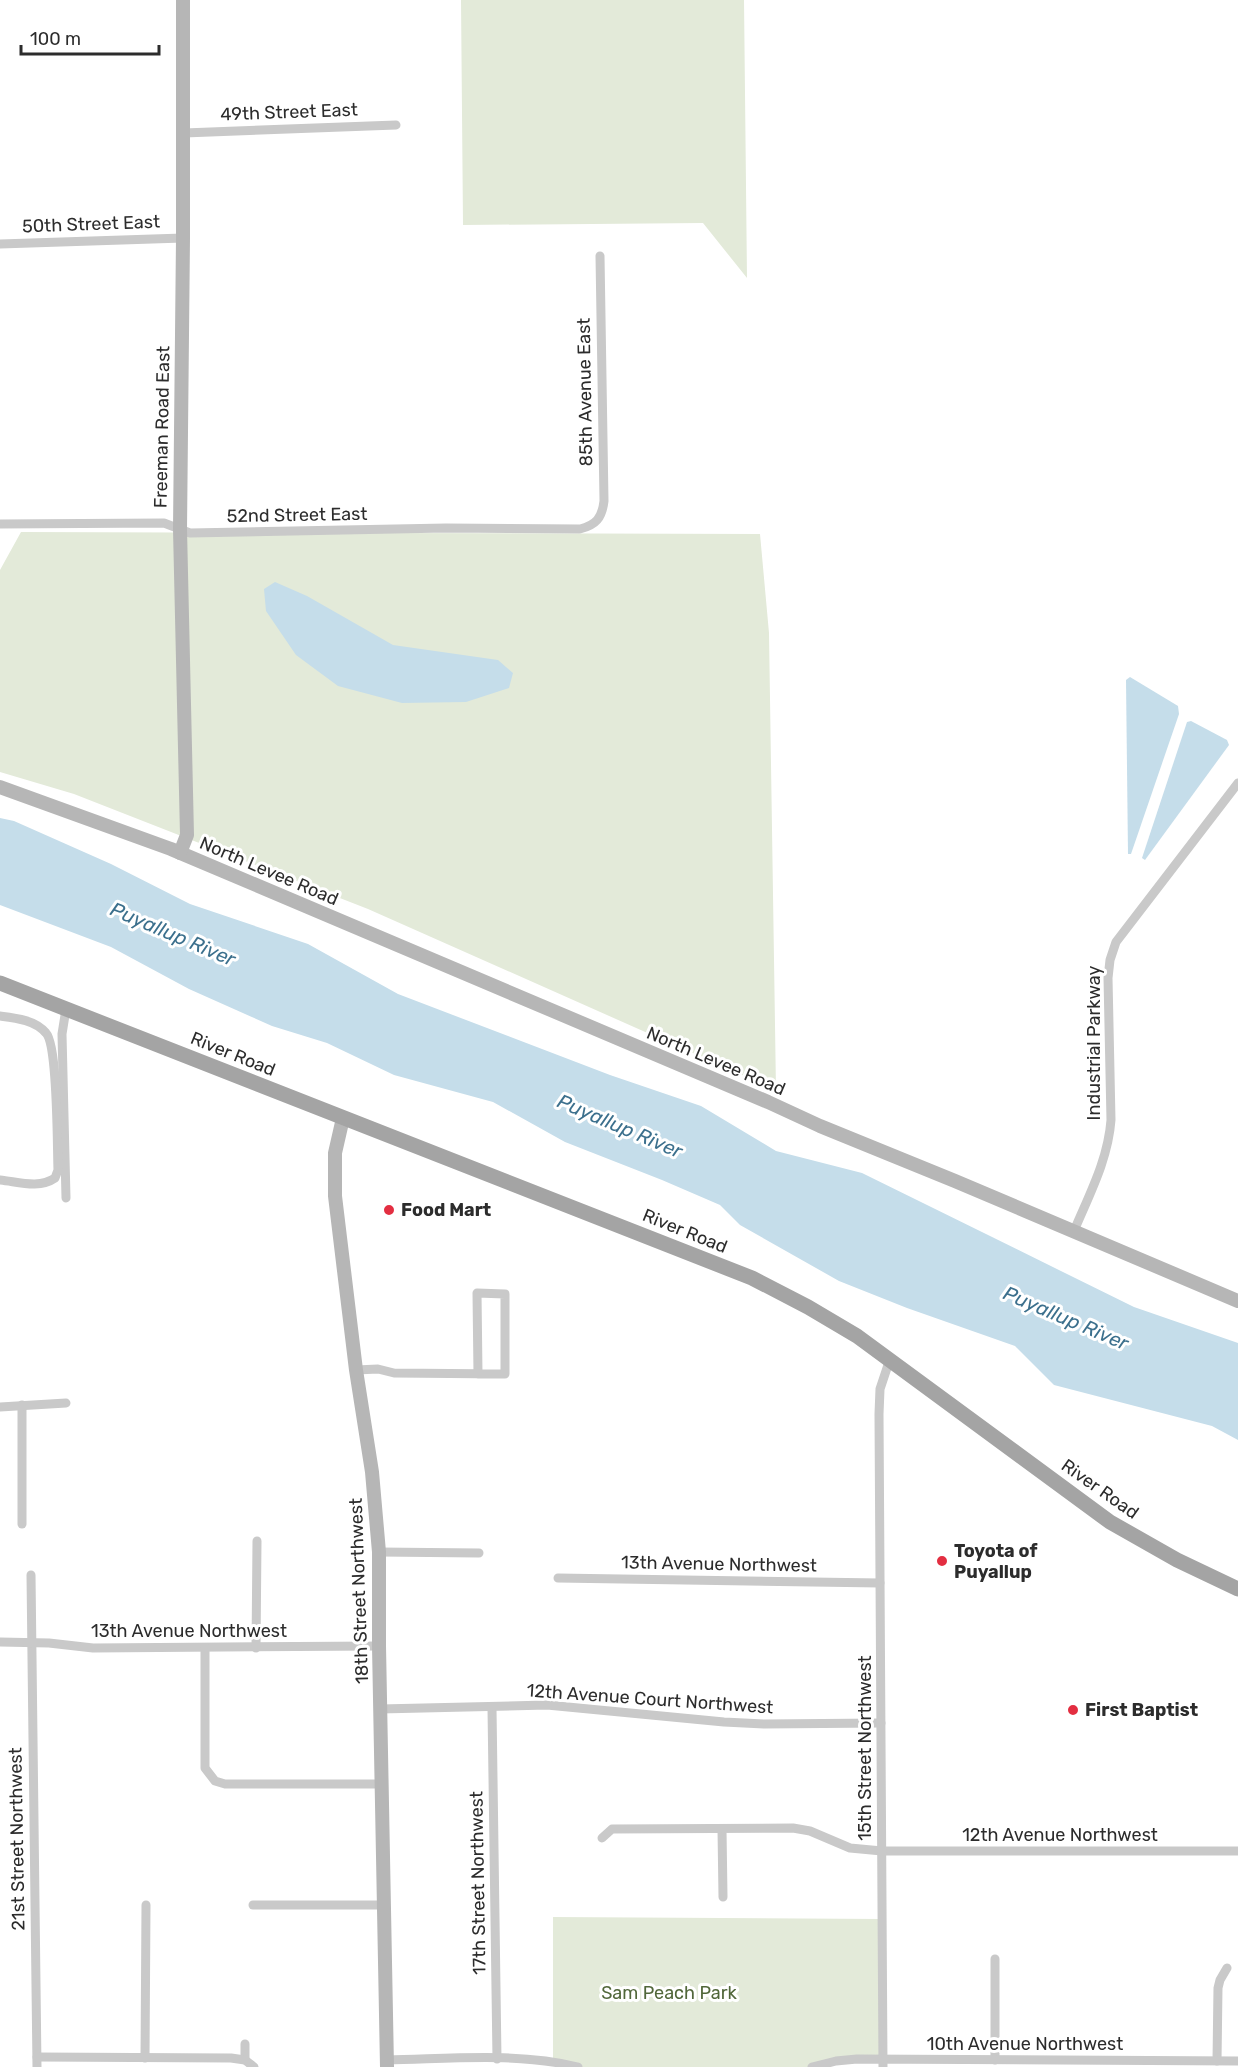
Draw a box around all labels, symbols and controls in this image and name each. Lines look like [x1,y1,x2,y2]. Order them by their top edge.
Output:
scale bar [21,18,159,56]
text: 100 m [30,28,81,50]
street label: 49th Street East [220,99,358,125]
street label: 50th Street East [22,211,160,237]
street label: 85th Avenue East [573,318,597,466]
street label: Freeman Road East [150,346,174,508]
street label: 52nd Street East [226,503,368,527]
street label: North Levee Road [196,832,342,910]
water label: Puyallup River [107,897,241,972]
street label: Industrial Parkway [1083,966,1105,1120]
street label: North Levee Road [643,1022,789,1100]
street label: River Road [187,1027,279,1081]
water label: Puyallup River [554,1089,688,1164]
place label: Food Mart [401,1199,491,1221]
marker: Food Mart [382,1203,396,1217]
street label: River Road [639,1204,731,1258]
water label: Puyallup River [1000,1281,1134,1356]
street label: River Road [1057,1454,1143,1524]
street label: 18th Street Northwest [345,1498,373,1684]
place label: Toyota of Puyallup [954,1540,1037,1583]
street label: 13th Avenue Northwest [621,1551,817,1577]
marker: Toyota of Puyallup [935,1554,949,1568]
street label: 13th Avenue Northwest [91,1620,287,1642]
street label: 15th Street Northwest [854,1655,876,1841]
street label: 12th Avenue Court Northwest [526,1679,774,1719]
place label: First Baptist [1085,1699,1198,1721]
marker: First Baptist [1066,1703,1080,1717]
street label: 21st Street Northwest [4,1747,30,1931]
street label: 17th Street Northwest [465,1791,491,1975]
street label: 12th Avenue Northwest [962,1824,1158,1846]
park label: Sam Peach Park [601,1982,738,2004]
street label: 10th Avenue Northwest [927,2033,1123,2055]

